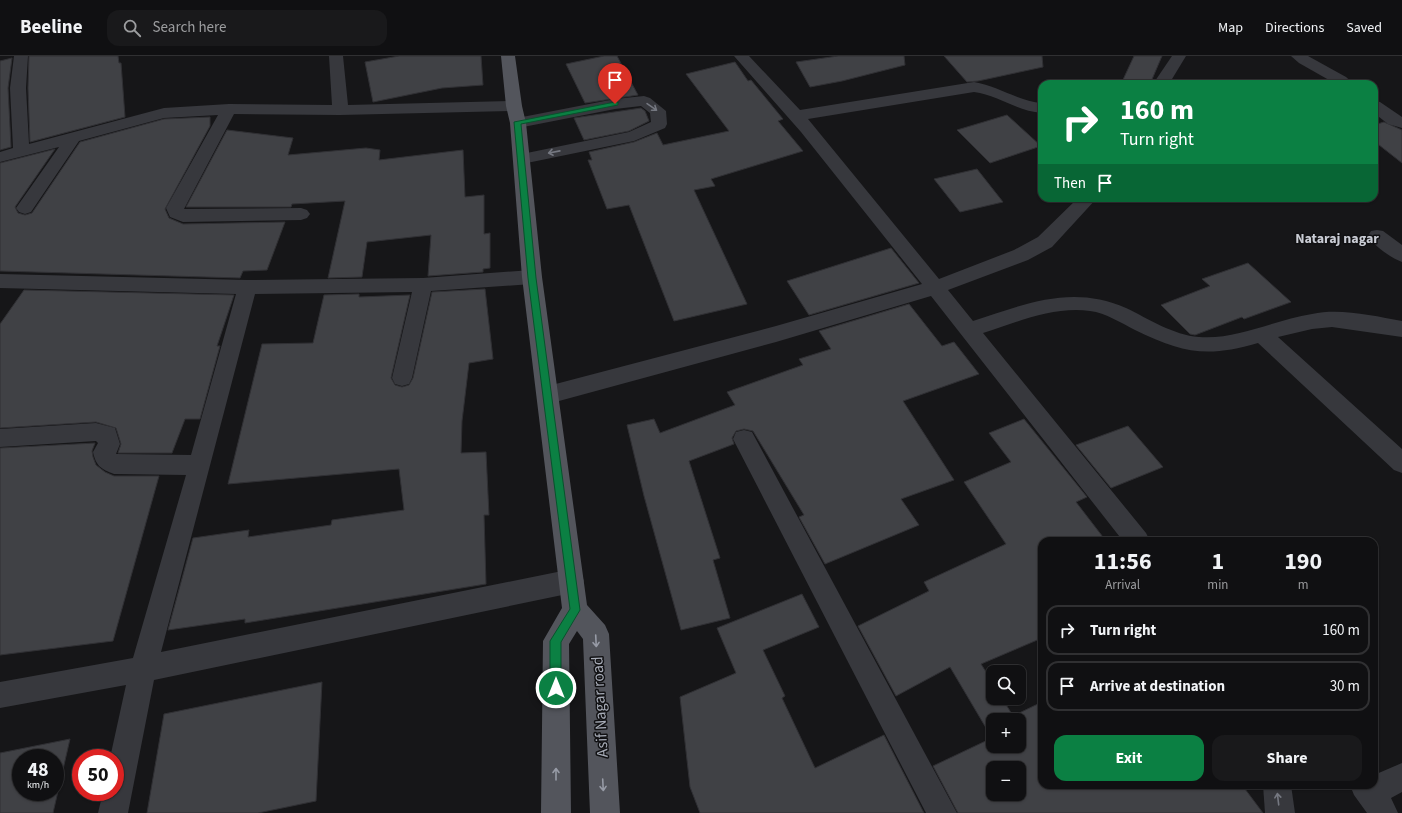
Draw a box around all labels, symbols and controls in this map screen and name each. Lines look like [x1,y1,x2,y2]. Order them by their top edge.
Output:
search box [107,10,387,46]
text: Beeline [20,14,83,41]
icon: search [121,17,143,39]
text: Search here [153,17,227,38]
text: Map [1218,18,1243,38]
text: Directions [1265,18,1324,38]
text: Saved [1346,18,1382,38]
pin [598,63,632,104]
icon: arrive [604,69,626,91]
text: 160 m [1120,90,1194,130]
icon: right [1054,96,1106,148]
one-way arrow [646,103,657,111]
text: Turn right [1120,127,1194,152]
one-way arrow [548,149,561,157]
icon: arrive [1094,172,1116,194]
text: Then [1054,173,1086,194]
district label: Nataraj nagar [1295,229,1379,249]
text: 11:56 [1094,544,1152,579]
text: 1 [1212,544,1224,579]
text: 190 [1284,544,1322,579]
text: Arrival [1105,576,1140,594]
text: min [1207,576,1228,594]
text: m [1298,576,1309,594]
icon: right [1056,619,1078,641]
text: Turn right [1090,620,1156,641]
text: 160 m [1322,620,1360,641]
one-way arrow [592,634,600,647]
street label: Asif Nagar road [586,656,614,758]
map controls [986,665,1026,801]
button: search [986,665,1026,705]
position arrow [535,667,577,709]
icon: arrive [1056,675,1078,697]
text: Arrive at destination [1090,676,1225,697]
text: 30 m [1330,676,1360,697]
button: + [986,713,1026,753]
button: Exit [1054,735,1204,781]
button: Share [1212,735,1362,781]
speed limit sign: 50 [72,749,124,801]
text: 48 [27,756,49,784]
button: − [986,761,1026,801]
one-way arrow [552,768,560,781]
text: km/h [27,778,49,792]
one-way arrow [599,778,607,791]
one-way arrow [1274,793,1282,806]

